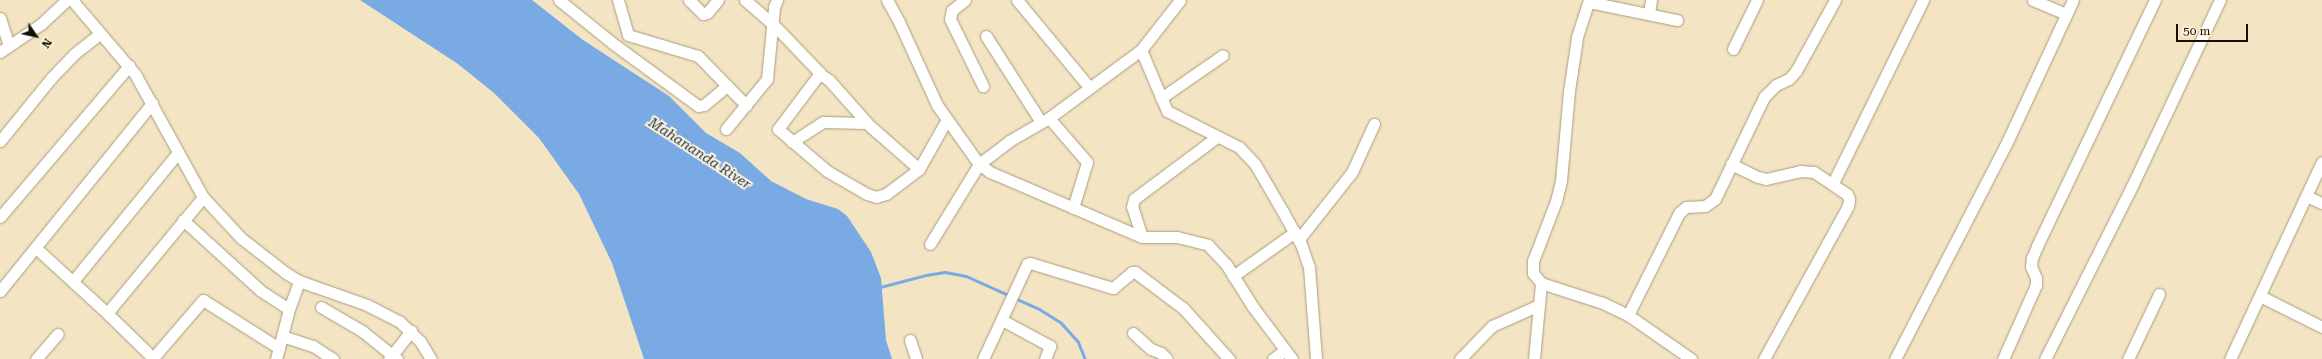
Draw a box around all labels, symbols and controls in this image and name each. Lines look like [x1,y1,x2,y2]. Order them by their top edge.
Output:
north arrow [16,16,56,56]
scale bar [2178,16,2250,42]
text: 50 m [2183,24,2210,38]
text: N [39,36,54,50]
water label: Mahananda River [646,114,754,192]

